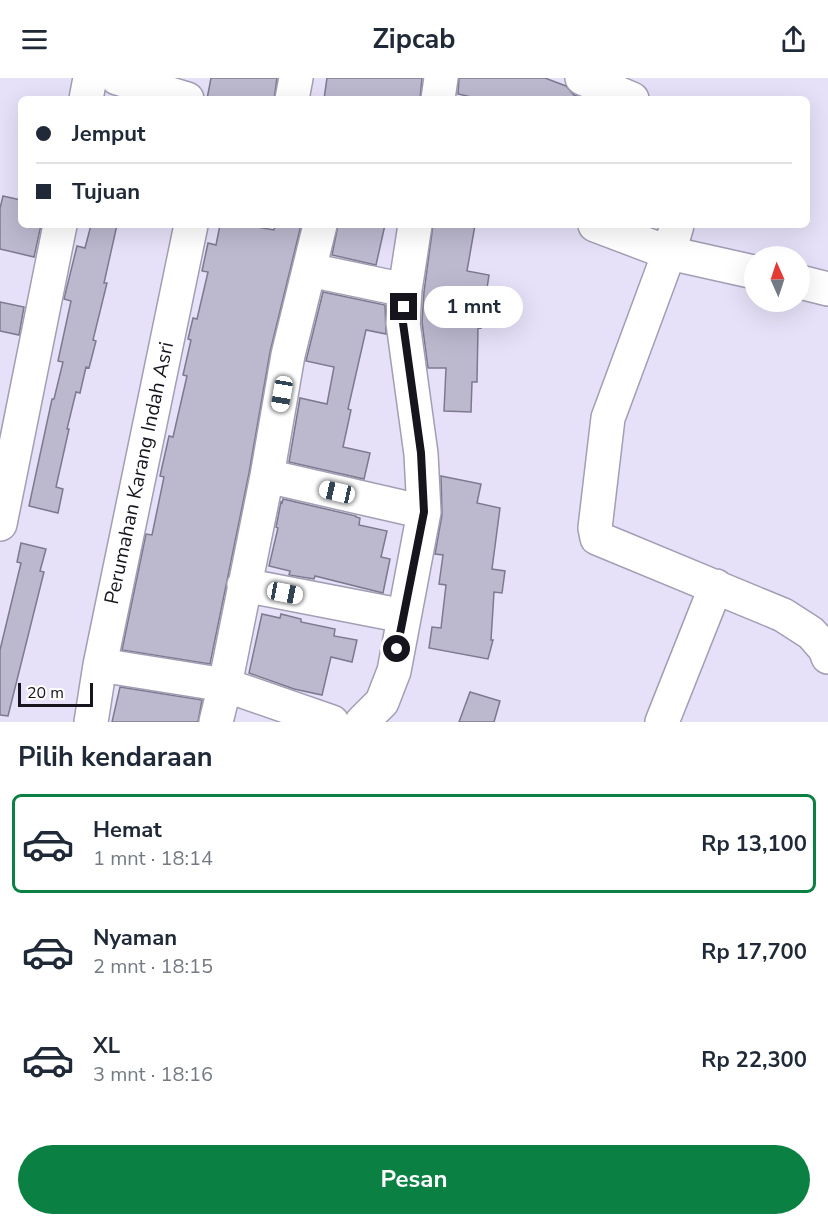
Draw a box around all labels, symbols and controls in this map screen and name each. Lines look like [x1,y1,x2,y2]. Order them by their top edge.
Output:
text: Zipcab [372,21,456,58]
icon: menu [18,23,51,56]
icon: share [777,23,810,56]
text: Jemput [72,119,145,149]
text: Tujuan [72,177,140,207]
north arrow [744,246,810,312]
map controls [744,246,810,312]
callout: 1 mnt [425,286,524,328]
route end [390,293,417,320]
text: 1 mnt [446,293,501,320]
street label: Perumahan Karang Indah Asri [98,339,180,607]
car [270,375,294,413]
car [317,479,357,505]
car [266,581,304,605]
route start [383,635,410,662]
scale bar [18,680,93,708]
text: 20 m [27,682,64,704]
text: Pilih kendaraan [18,739,212,776]
text: Hemat [93,815,162,845]
icon: car [21,817,75,871]
text: Rp 13,100 [701,829,807,859]
text: 1 mnt · 18:14 [93,845,213,872]
text: Nyaman [93,923,177,953]
icon: car [21,925,75,979]
text: Rp 17,700 [701,937,807,967]
text: 2 mnt · 18:15 [93,953,213,980]
text: XL [93,1031,120,1061]
icon: car [21,1033,75,1087]
text: Rp 22,300 [701,1045,807,1075]
text: 3 mnt · 18:16 [93,1061,213,1088]
button: Pesan [18,1145,810,1214]

